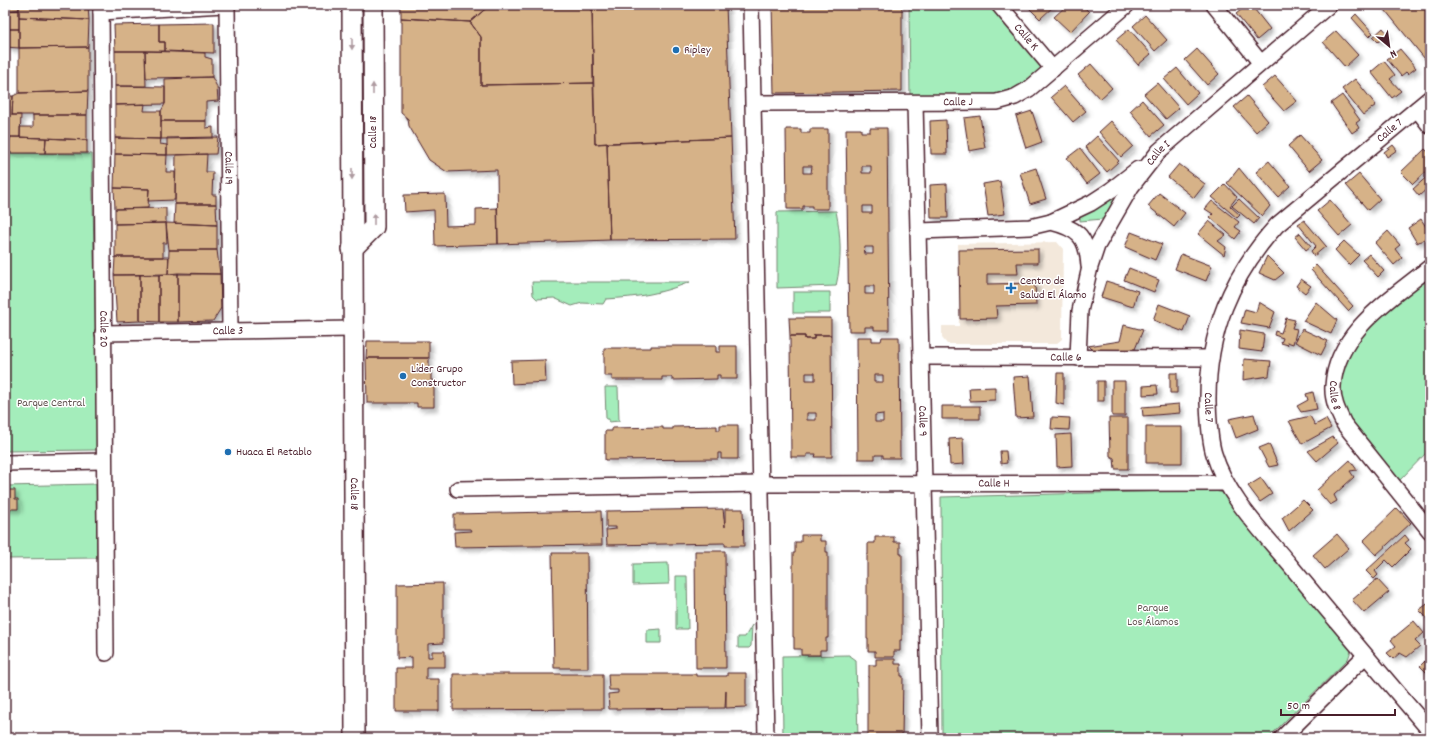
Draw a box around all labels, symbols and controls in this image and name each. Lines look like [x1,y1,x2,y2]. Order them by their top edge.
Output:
street label: Calle K [1010,20,1043,55]
north arrow [1369,26,1409,66]
one-way arrow [349,38,355,51]
place label: Ripley [684,42,712,59]
marker: Ripley [671,45,681,55]
text: N [1386,45,1399,62]
one-way arrow [370,82,376,95]
street label: Calle J [943,94,973,111]
street label: Calle 18 [365,115,382,148]
street label: Calle 7 [1373,115,1407,147]
street label: Calle I [1142,136,1174,169]
street label: Calle 19 [220,151,237,185]
one-way arrow [349,168,355,181]
one-way arrow [371,212,377,225]
place label: Centro de Salud El Álamo [1020,273,1087,304]
marker: Centro de Salud El Álamo [1005,282,1017,294]
street label: Calle 20 [95,310,112,348]
street label: Calle 3 [213,322,243,340]
street label: Calle 6 [1050,349,1082,366]
place label: Lider Grupo Constructor [411,361,467,392]
marker: Lider Grupo Constructor [398,371,408,381]
street label: Calle 8 [1324,380,1345,413]
street label: Calle 7 [1199,392,1218,423]
park label: Parque Central [17,395,85,412]
street label: Calle 9 [914,405,931,437]
place label: Huaca El Retablo [236,444,312,461]
marker: Huaca El Retablo [223,447,233,457]
street label: Calle H [978,475,1010,492]
street label: Calle 18 [345,478,363,511]
park label: Parque Los Álamos [1127,600,1179,631]
scale bar [1281,691,1395,717]
text: 50 m [1287,698,1310,715]

